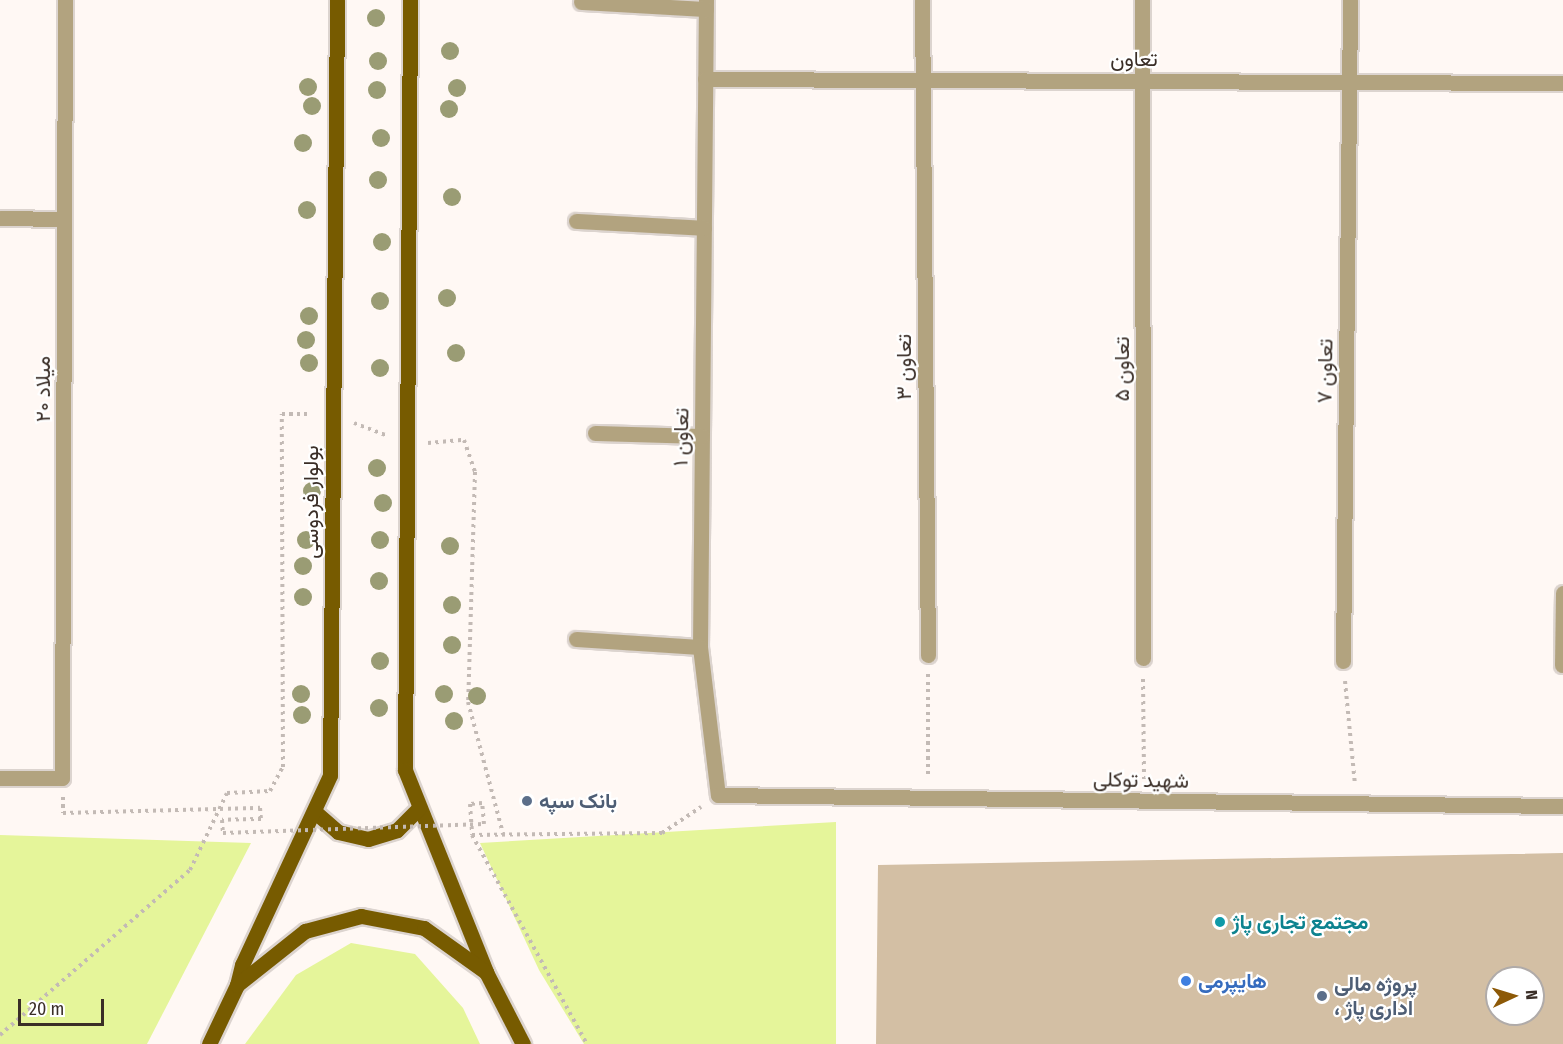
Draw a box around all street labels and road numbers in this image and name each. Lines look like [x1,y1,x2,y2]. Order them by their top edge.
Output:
street label: تعاون [1110,46,1158,72]
street label: تعاون ۳ [891,334,917,400]
street label: تعاون ۵ [1109,337,1135,401]
street label: تعاون ۷ [1312,338,1338,404]
street label: میلاد ۲۰ [30,356,56,422]
street label: تعاون ۱ [668,408,694,466]
street label: بولوار فردوسی [298,445,324,559]
street label: شهید توکلی [1093,767,1189,793]

